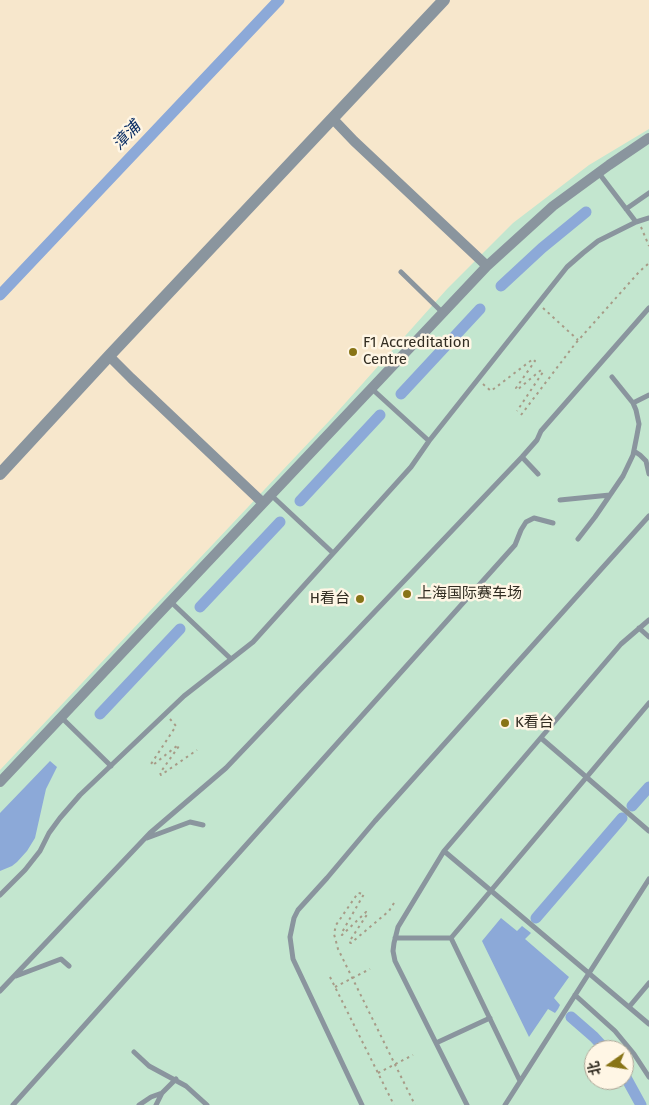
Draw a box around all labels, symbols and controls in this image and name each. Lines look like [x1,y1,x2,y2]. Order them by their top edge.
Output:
water label: 漳浦 [109,118,145,154]
place label: F1 Accreditation Centre [363,334,470,369]
marker: F1 Accreditation Centre [347,346,359,358]
place label: 上海国际赛车场 [417,585,522,603]
marker: 上海国际赛车场 [401,588,413,600]
place label: H看台 [310,590,350,608]
marker: H看台 [354,593,366,605]
place label: K看台 [515,714,554,732]
marker: K看台 [499,717,511,729]
north arrow [584,1040,634,1090]
text: 北 [585,1060,605,1077]

